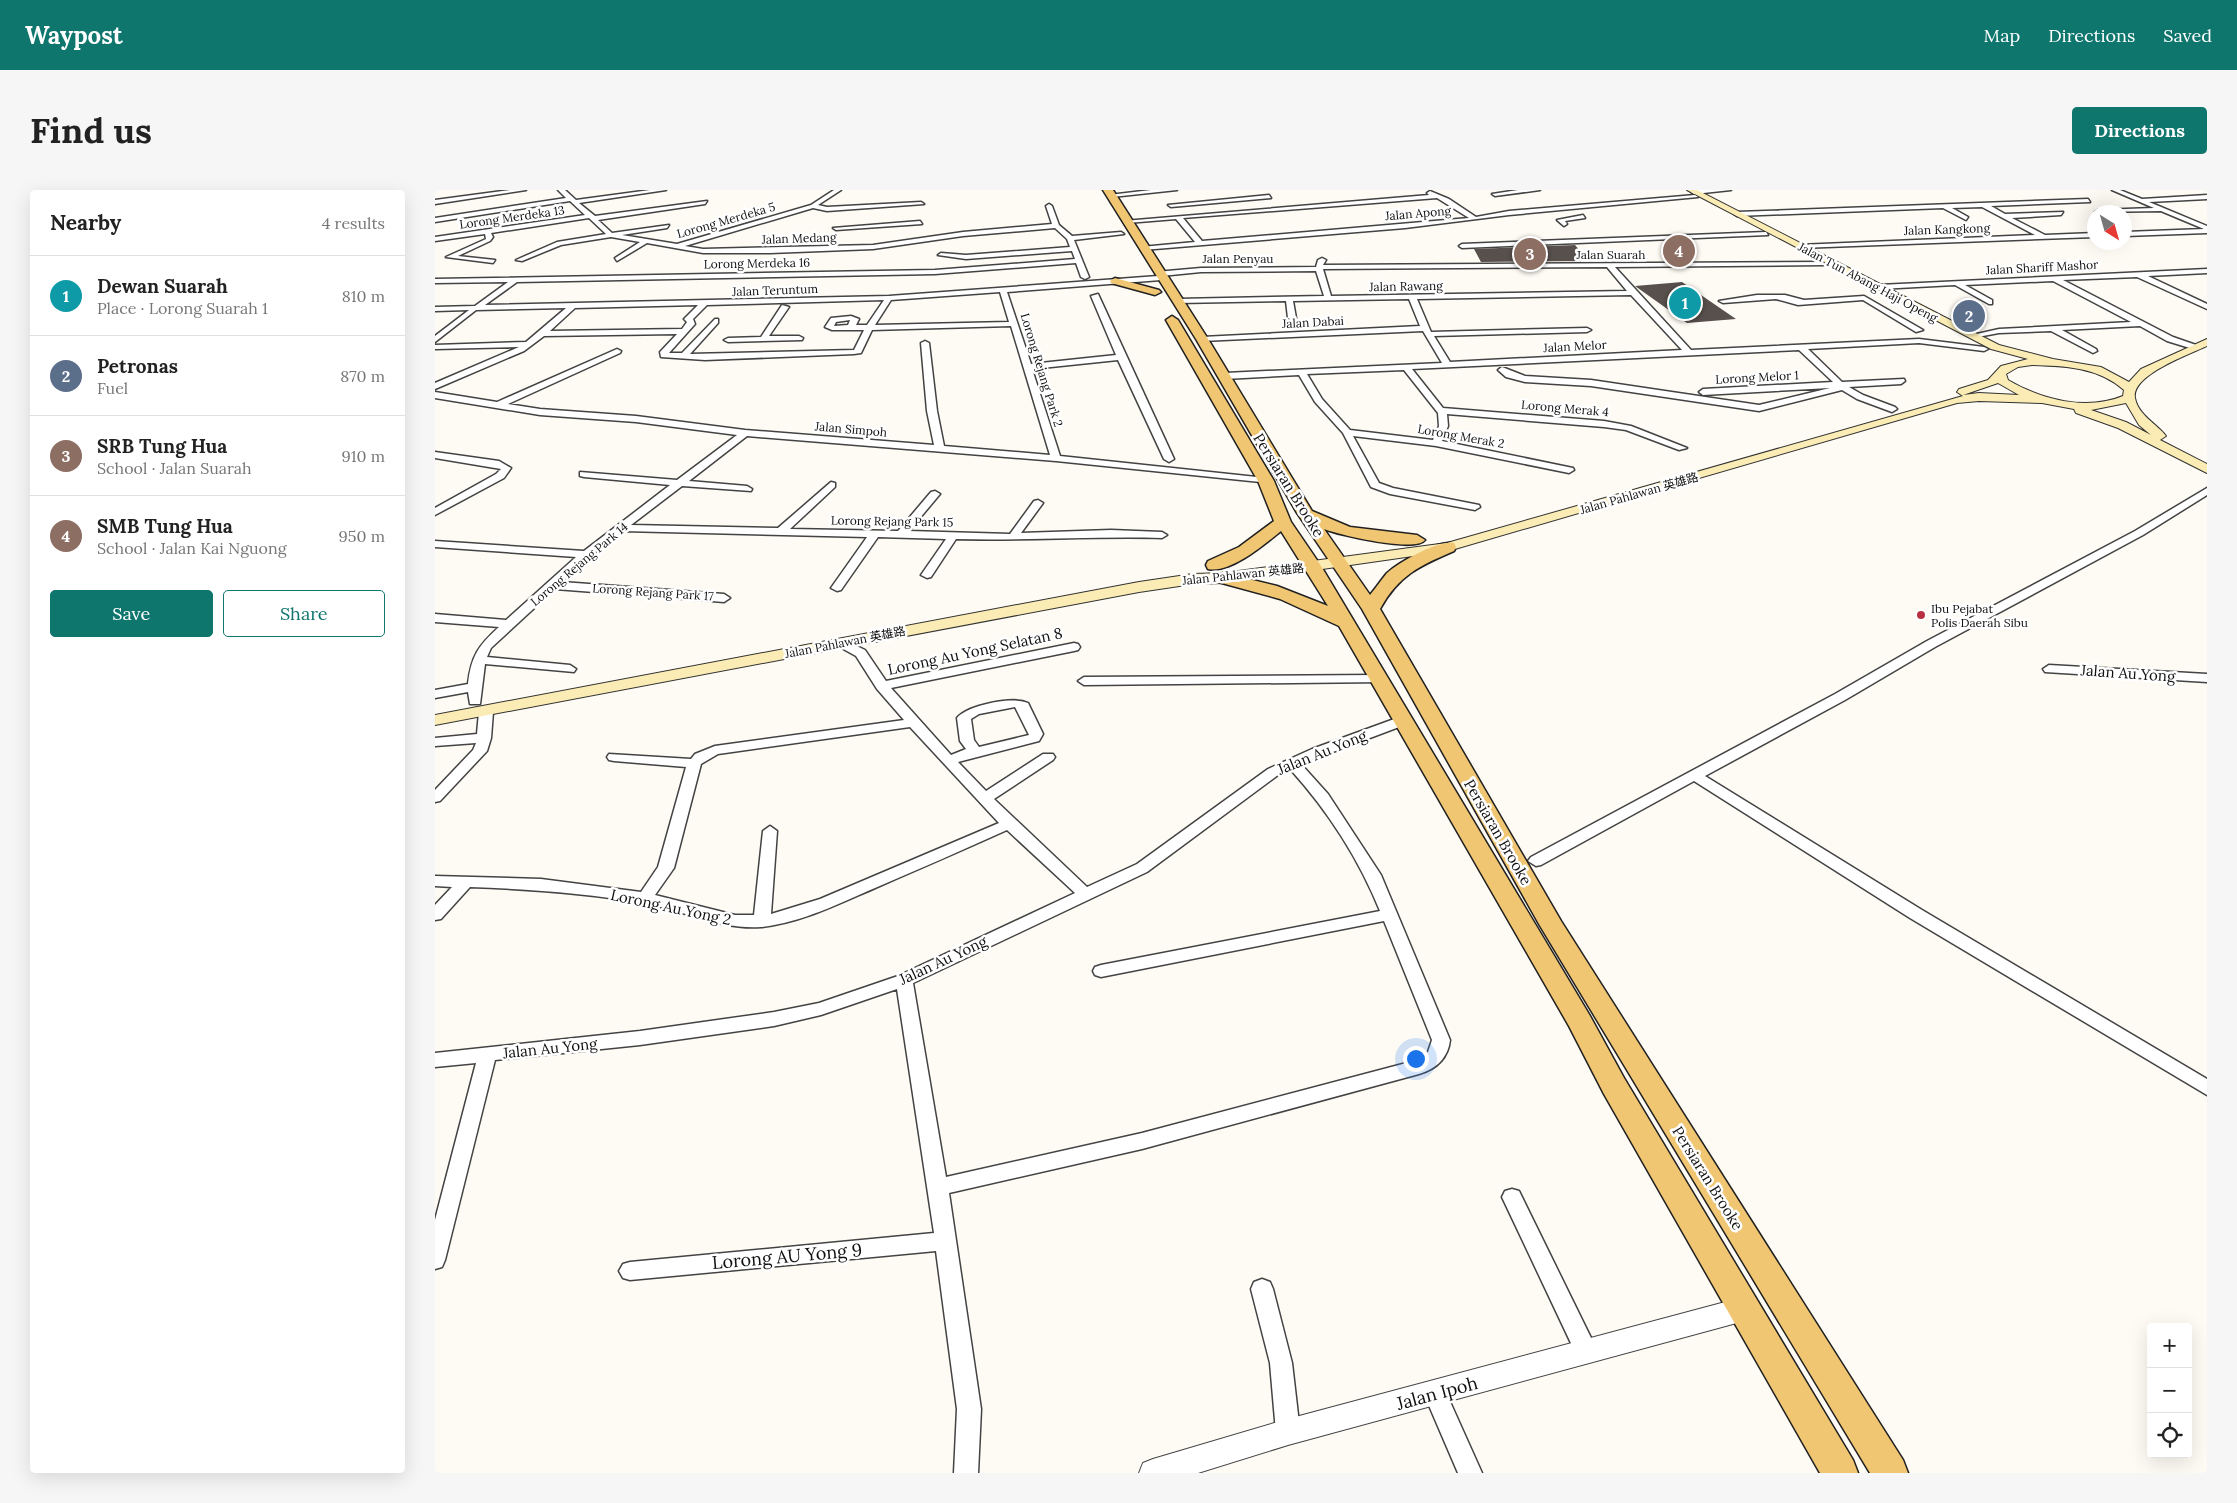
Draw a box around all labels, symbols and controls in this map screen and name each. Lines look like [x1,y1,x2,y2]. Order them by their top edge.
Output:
text: Waypost [25,20,123,51]
text: Map [1984,24,2020,47]
text: Directions [2048,24,2135,47]
text: Saved [2163,24,2212,47]
button: Directions [2072,107,2207,154]
text: Find us [30,108,152,153]
street label: Lorong Merdeka 5 [675,199,777,241]
street label: Lorong Merdeka 13 [458,202,566,232]
street label: Jalan Apong [1383,203,1452,223]
north arrow [2087,205,2132,250]
text: Nearby [50,209,121,236]
text: 4 results [322,213,385,233]
street label: Jalan Kangkong [1903,220,1991,238]
street label: Jalan Medang [760,229,837,247]
pin: 4 [1663,232,1695,270]
pin: 3 [1514,235,1546,273]
street label: Jalan Tun Abang Haji Openg [1795,238,1940,325]
street label: Jalan Suarah [1576,247,1645,262]
street label: Jalan Penyau [1202,251,1273,266]
street label: Lorong Merdeka 16 [704,255,810,271]
street label: Jalan Shariff Mashor [1984,257,2099,277]
text: Dewan Suarah [97,274,228,298]
street label: Jalan Rawang [1368,278,1443,294]
street label: Jalan Teruntum [731,281,819,299]
pin: 1 [1669,284,1701,322]
text: 1 [63,286,69,306]
text: 810 m [342,286,385,306]
pin: 2 [1953,297,1985,335]
text: Place · Lorong Suarah 1 [97,298,268,318]
street label: Lorong Rejang Park 2 [1018,311,1066,429]
street label: Jalan Dabai [1281,313,1344,331]
street label: Jalan Melor [1542,337,1608,355]
text: Petronas [97,354,178,378]
text: 2 [62,366,70,386]
text: 870 m [340,366,385,386]
street label: Lorong Melor 1 [1715,367,1799,387]
text: Fuel [97,378,128,398]
street label: Lorong Merak 4 [1521,397,1610,419]
street label: Jalan Simpoh [813,418,888,440]
street label: Lorong Merak 2 [1416,421,1506,451]
street label: Persiaran Brooke [1249,430,1329,540]
text: SRB Tung Hua [97,434,227,458]
text: 3 [62,446,70,466]
text: 910 m [341,446,385,466]
text: School · Jalan Suarah [97,458,252,478]
street label: Jalan Pahlawan 英雄路 [1577,469,1700,517]
street label: Lorong Rejang Park 15 [831,512,953,530]
text: SMB Tung Hua [97,514,233,538]
street label: Lorong Rejang Park 14 [527,519,631,609]
text: 4 [62,526,70,546]
text: 950 m [339,526,385,546]
text: School · Jalan Kai Nguong [97,538,287,558]
street label: Jalan Pahlawan 英雄路 [1180,560,1305,588]
street label: Lorong Rejang Park 17 [592,580,715,604]
button: Save [50,590,213,637]
button: Share [223,590,385,637]
place label: Ibu Pejabat Polis Daerah Sibu [1931,601,2028,630]
marker: Ibu Pejabat Polis Daerah Sibu [1915,609,1927,621]
street label: Jalan Pahlawan 英雄路 [783,623,906,661]
street label: Lorong Au Yong Selatan 8 [886,623,1064,679]
street label: Jalan Au Yong [2079,660,2177,686]
street label: Jalan Au Yong [1274,725,1370,779]
street label: Persiaran Brooke [1460,776,1536,888]
street label: Lorong Au Yong 2 [609,885,733,929]
street label: Jalan Au Yong [895,931,991,989]
street label: Jalan Au Yong [501,1034,599,1063]
your location [1403,1046,1429,1072]
street label: Persiaran Brooke [1668,1123,1748,1233]
street label: Lorong AU Yong 9 [711,1238,863,1274]
map controls [2147,1323,2192,1458]
button: + [2147,1323,2192,1368]
button: − [2147,1368,2192,1413]
street label: Jalan Ipoh [1393,1371,1480,1415]
button: locate [2147,1413,2192,1458]

